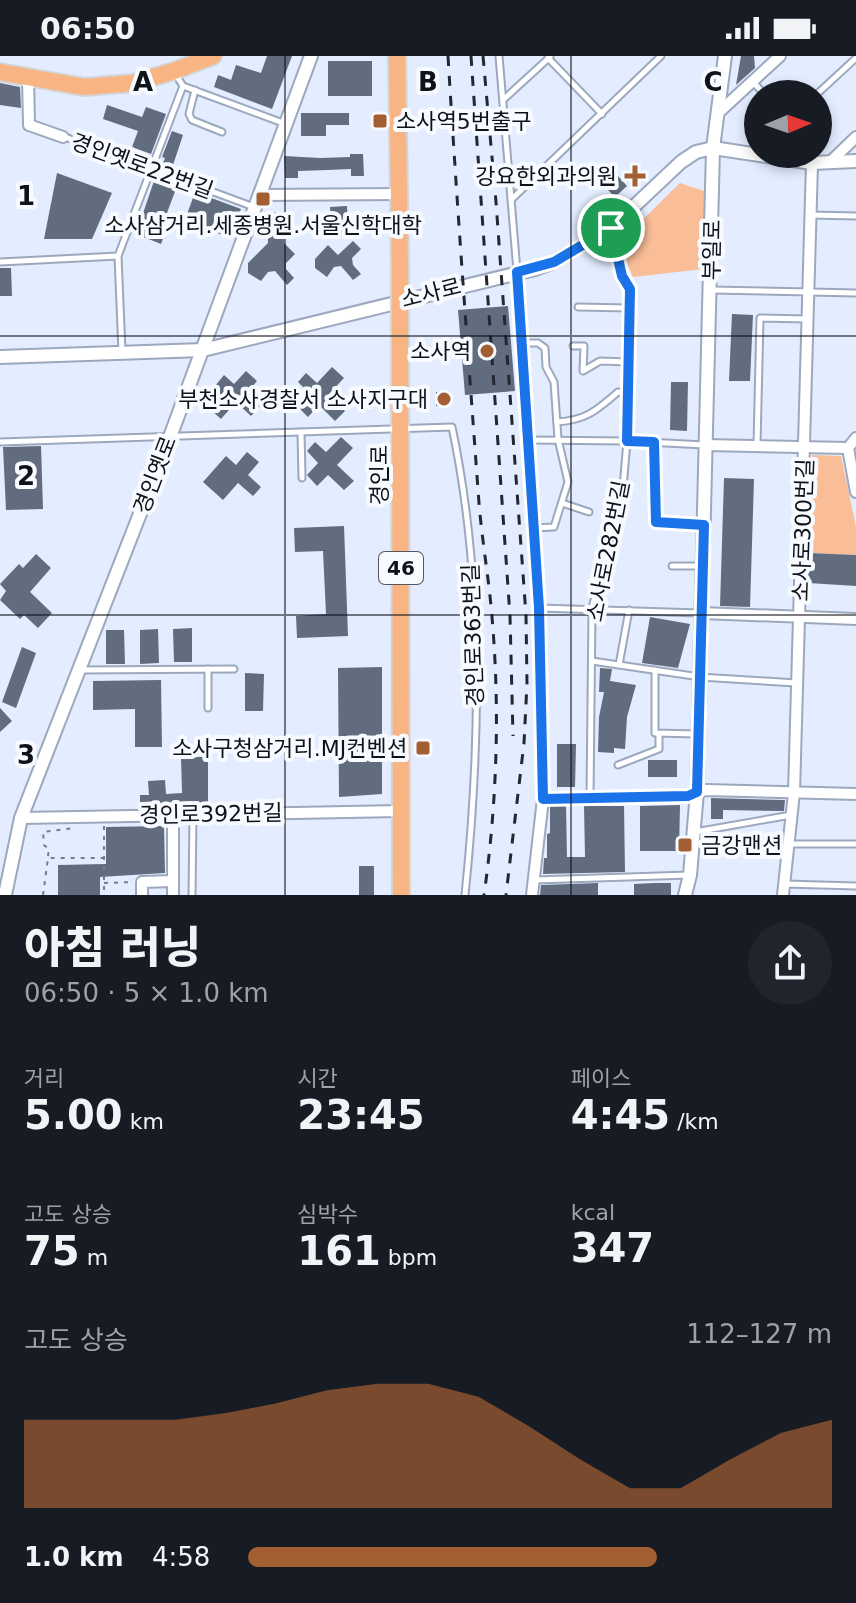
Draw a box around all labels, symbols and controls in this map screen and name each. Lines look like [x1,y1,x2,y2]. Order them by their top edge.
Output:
text: 06:50 [40,11,136,46]
text: A [133,67,153,97]
text: B [418,67,438,97]
text: C [703,67,723,97]
north arrow [744,80,832,168]
map controls [744,80,832,168]
place label: 소사역5번출구 [396,109,531,134]
marker: 소사역5번출구 [371,112,389,130]
street label: 경인옛로22번길 [68,129,216,203]
place label: 강요한외과의원 [475,164,617,189]
marker: 강요한외과의원 [624,165,646,187]
text: 1 [17,181,35,211]
marker: 소사삼거리.세종병원.서울신학대학 [254,190,272,208]
pin [577,194,645,262]
icon: arrive [589,206,633,250]
place label: 소사삼거리.세종병원.서울신학대학 [104,213,422,238]
street label: 부일로 [699,219,725,281]
street label: 소사로 [399,274,463,312]
place label: 소사역 [410,339,471,364]
marker: 소사역 [478,342,496,360]
place label: 부천소사경찰서 소사지구대 [178,387,428,412]
marker: 부천소사경찰서 소사지구대 [435,390,453,408]
street label: 경인옛로 [129,433,181,517]
street label: 경인로 [367,445,392,505]
street label: 소사로300번길 [788,458,818,602]
text: 2 [17,461,35,491]
street label: 소사로282번길 [582,478,634,624]
road number: 46 [379,552,423,584]
street label: 경인로363번길 [458,563,488,707]
place label: 소사구청삼거리.MJ컨벤션 [172,736,407,761]
marker: 소사구청삼거리.MJ컨벤션 [414,739,432,757]
text: 3 [17,740,35,770]
street label: 경인로392번길 [139,800,283,828]
place label: 금강맨션 [701,833,782,858]
marker: 금강맨션 [676,836,694,854]
button: share [748,921,832,1005]
text: 아침 러닝 [24,922,201,973]
text: 06:50 · 5 × 1.0 km [24,978,269,1008]
text: 거리 [24,1066,64,1091]
text: 시간 [297,1066,338,1091]
text: 페이스 [571,1066,631,1091]
text: 5.00 [24,1092,123,1138]
text: 23:45 [297,1092,425,1138]
text: 4:45 [571,1092,670,1138]
text: km [123,1109,164,1134]
text: /km [670,1109,719,1134]
text: kcal [571,1200,615,1225]
text: 고도 상승 [24,1202,112,1227]
text: 심박수 [297,1202,358,1227]
text: 347 [571,1225,654,1271]
text: 75 [24,1228,80,1274]
text: 161 [297,1228,381,1274]
text: m [80,1245,108,1270]
text: bpm [381,1245,437,1270]
text: 112–127 m [686,1319,832,1349]
text: 고도 상승 [24,1325,128,1355]
text: 1.0 km [24,1542,124,1572]
text: 4:58 [152,1542,210,1572]

